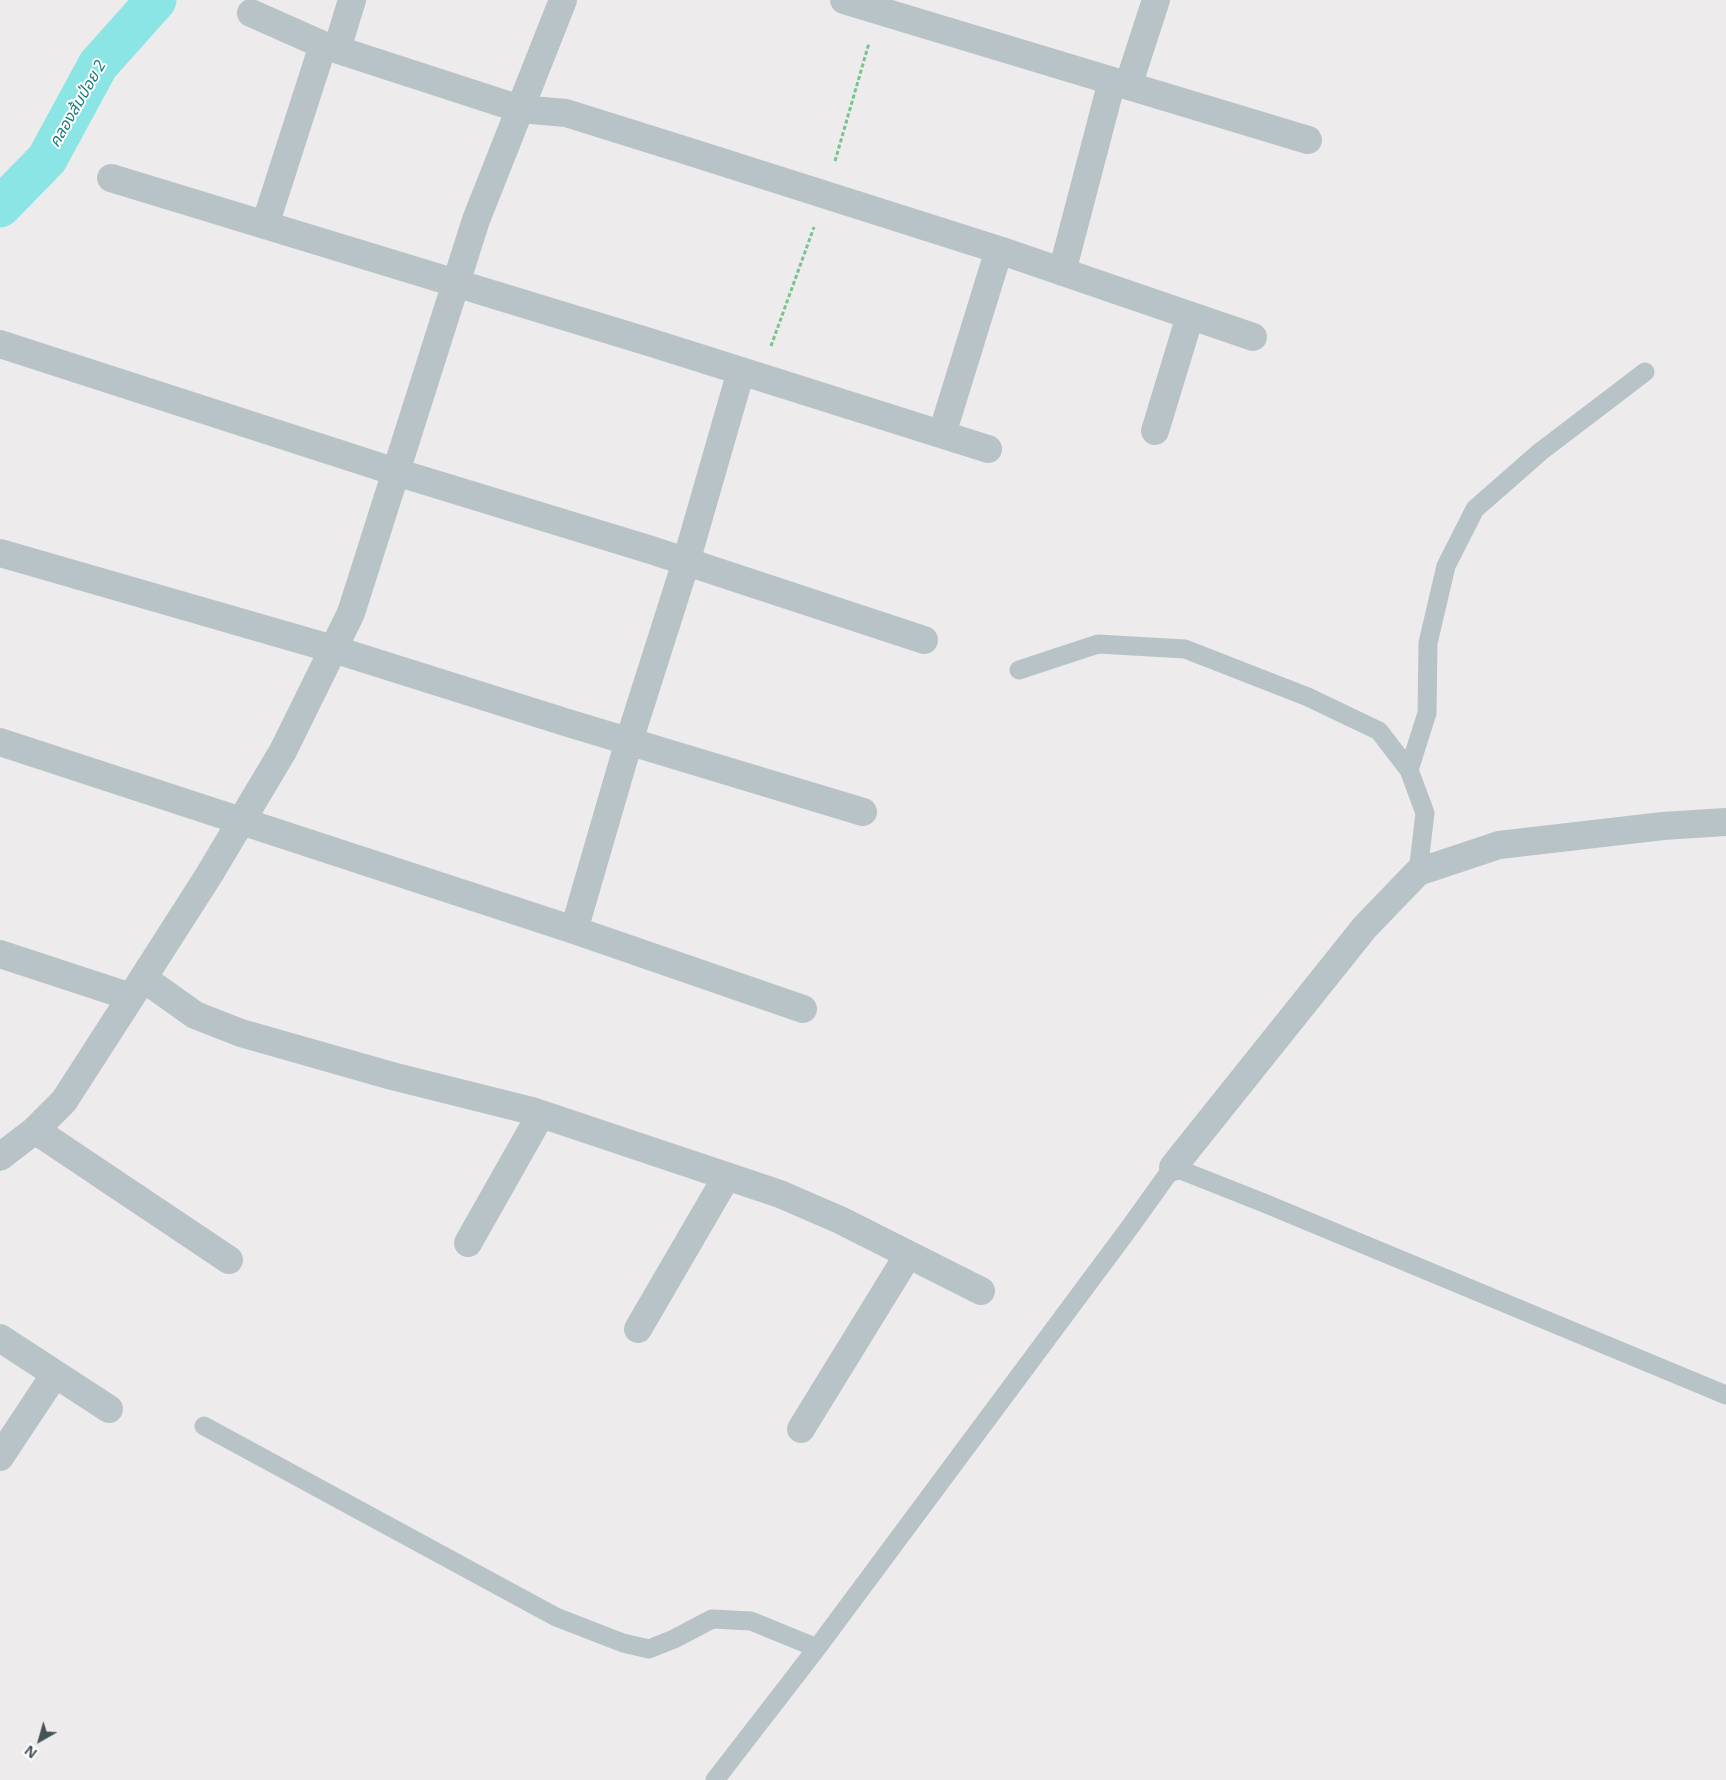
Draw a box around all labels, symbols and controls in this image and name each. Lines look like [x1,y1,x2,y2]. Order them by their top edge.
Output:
water label: คลองส้มป่อย 2 [45,57,111,151]
north arrow [15,1715,65,1765]
text: N [20,1741,41,1763]

